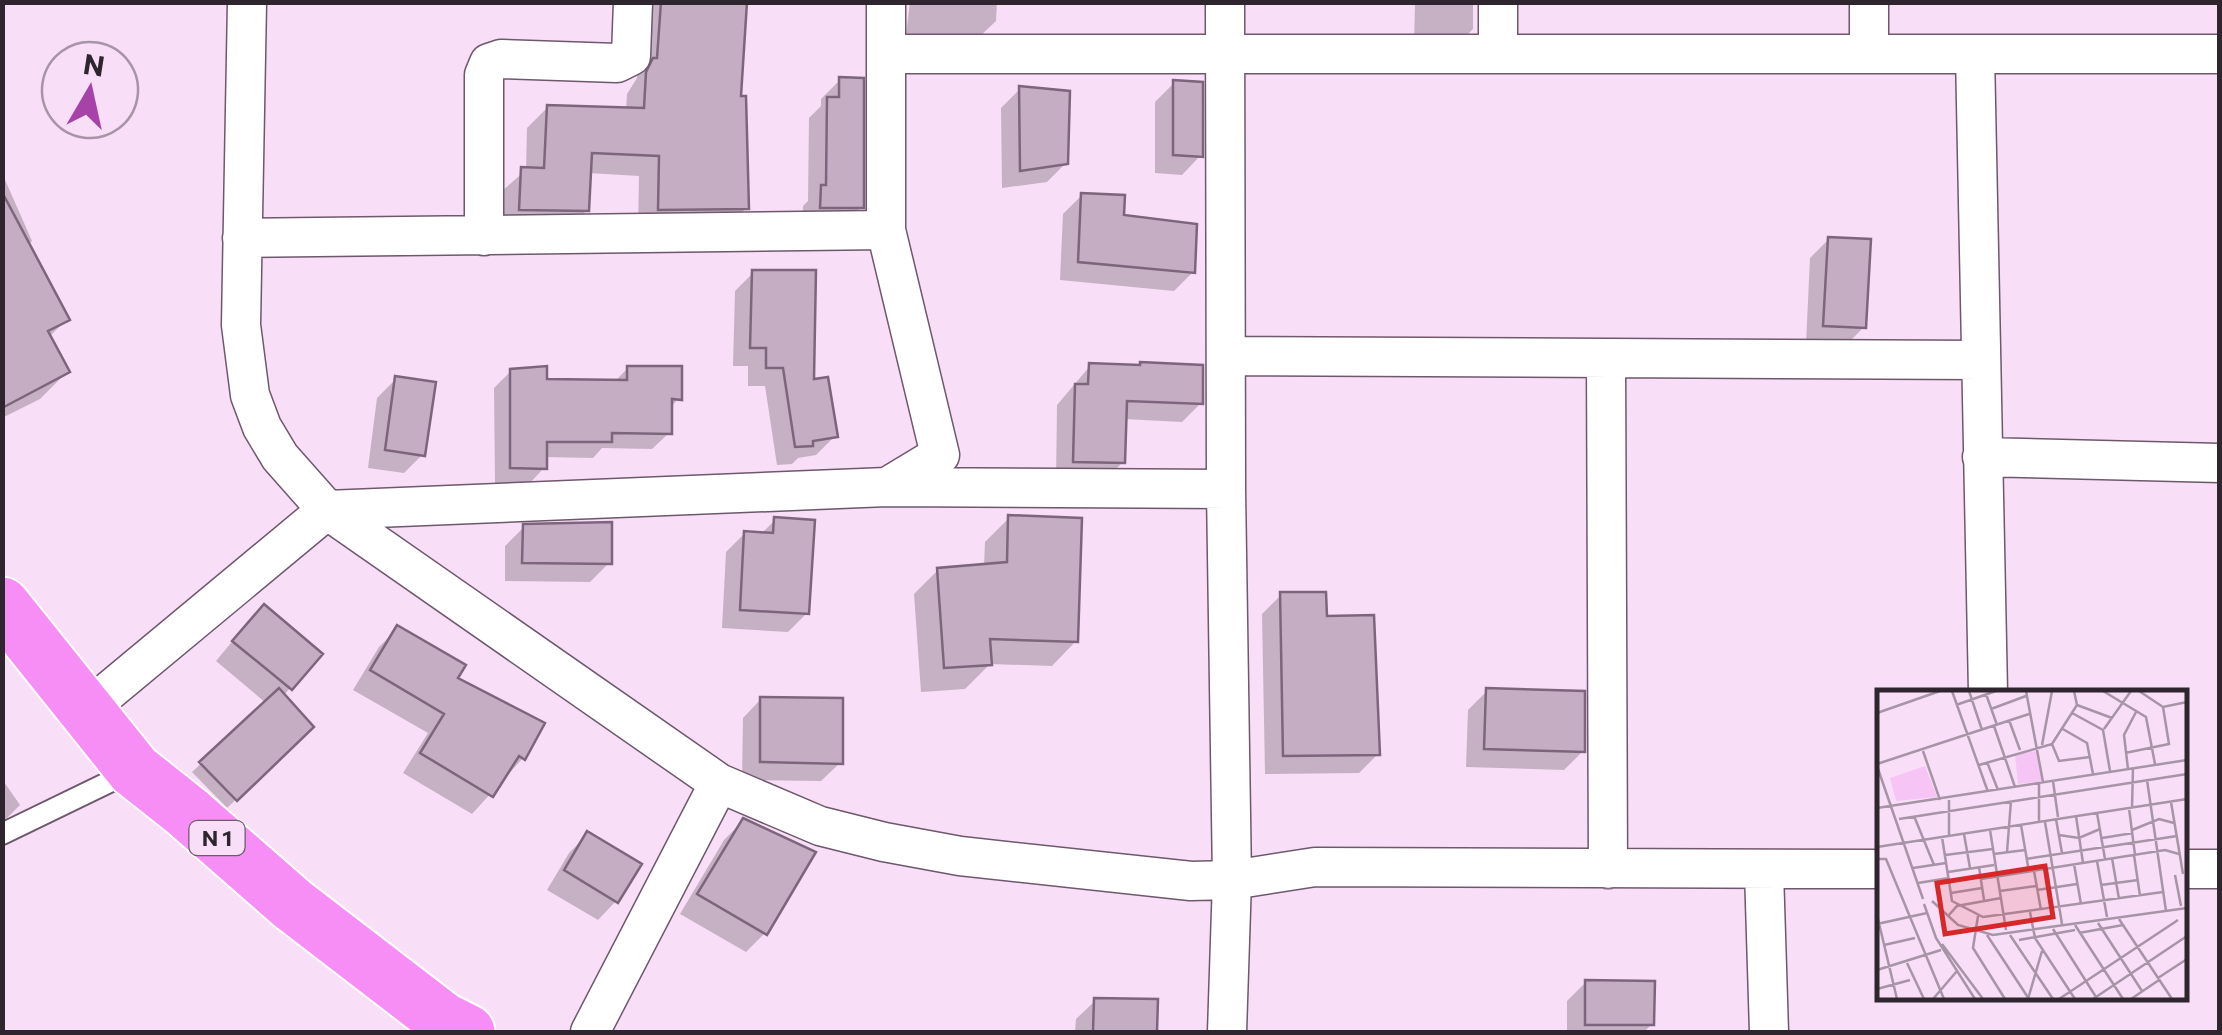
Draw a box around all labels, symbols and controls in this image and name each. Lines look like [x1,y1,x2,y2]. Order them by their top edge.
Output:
north arrow [40,40,140,140]
text: N [81,46,107,83]
inset map [1877,690,2187,1000]
road number: N 1 [190,821,244,855]

